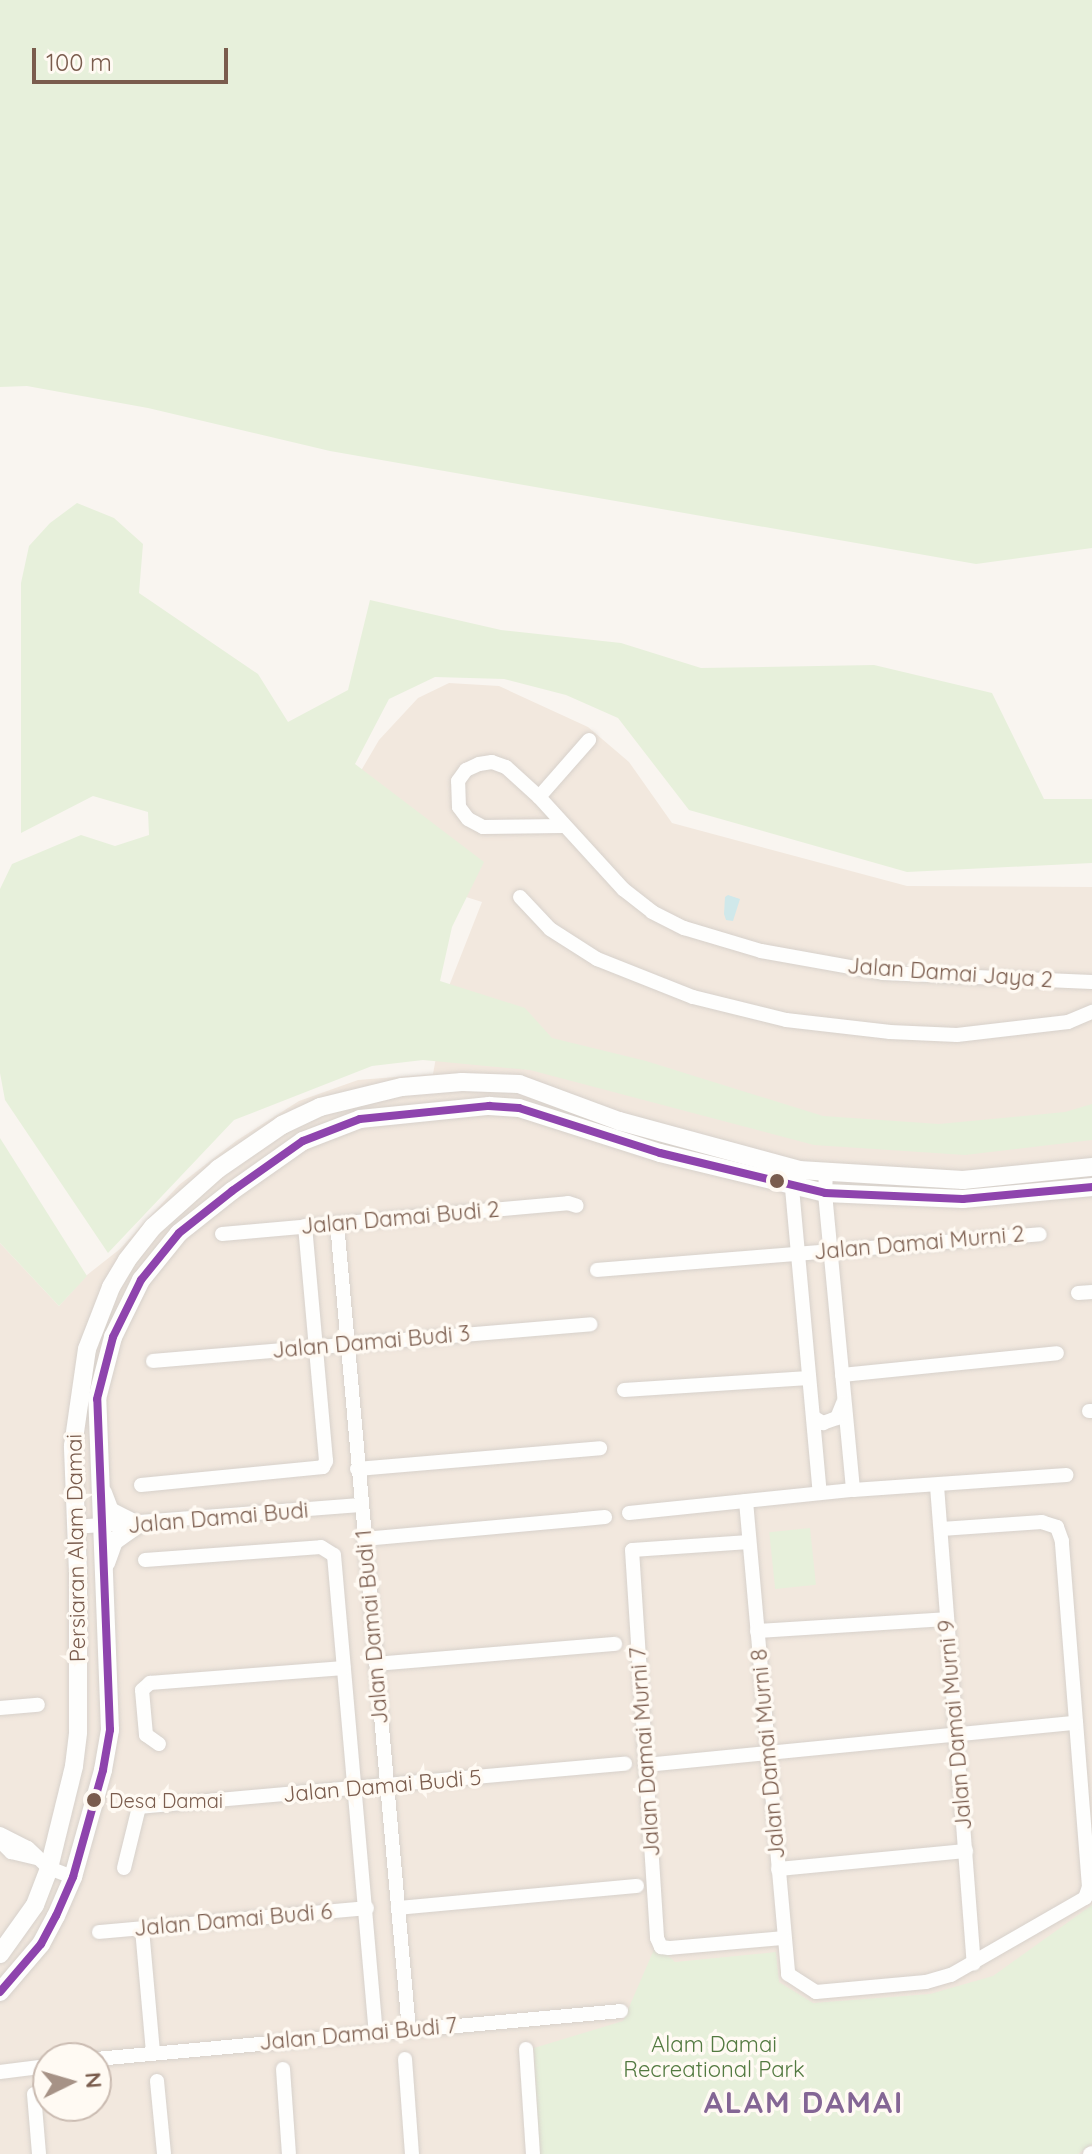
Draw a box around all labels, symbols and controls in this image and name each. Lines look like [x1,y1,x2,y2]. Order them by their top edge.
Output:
scale bar [36,32,232,82]
text: 100 m [46,47,112,77]
street label: Jalan Damai Jaya 2 [846,953,1054,993]
unlabelled marker [769,1173,785,1189]
street label: Jalan Damai Budi 2 [300,1196,500,1240]
street label: Jalan Damai Murni 2 [813,1221,1025,1265]
street label: Jalan Damai Budi 3 [271,1320,471,1364]
street label: Persiaran Alam Damai [61,1434,91,1662]
street label: Jalan Damai Budi [127,1497,309,1539]
street label: Jalan Damai Budi 1 [350,1529,394,1725]
street label: Jalan Damai Murni 9 [933,1619,977,1831]
street label: Jalan Damai Murni 7 [625,1646,665,1858]
street label: Jalan Damai Murni 8 [746,1648,790,1860]
street label: Jalan Damai Budi 5 [282,1764,482,1808]
place label: Desa Damai [109,1788,223,1812]
marker: Desa Damai [86,1792,102,1808]
street label: Jalan Damai Budi 6 [133,1898,333,1942]
street label: Jalan Damai Budi 7 [258,2012,458,2056]
park label: Alam Damai Recreational Park [623,2031,805,2082]
north arrow [32,2042,112,2122]
text: N [79,2071,109,2089]
district label: ALAM DAMAI [704,2084,904,2120]

